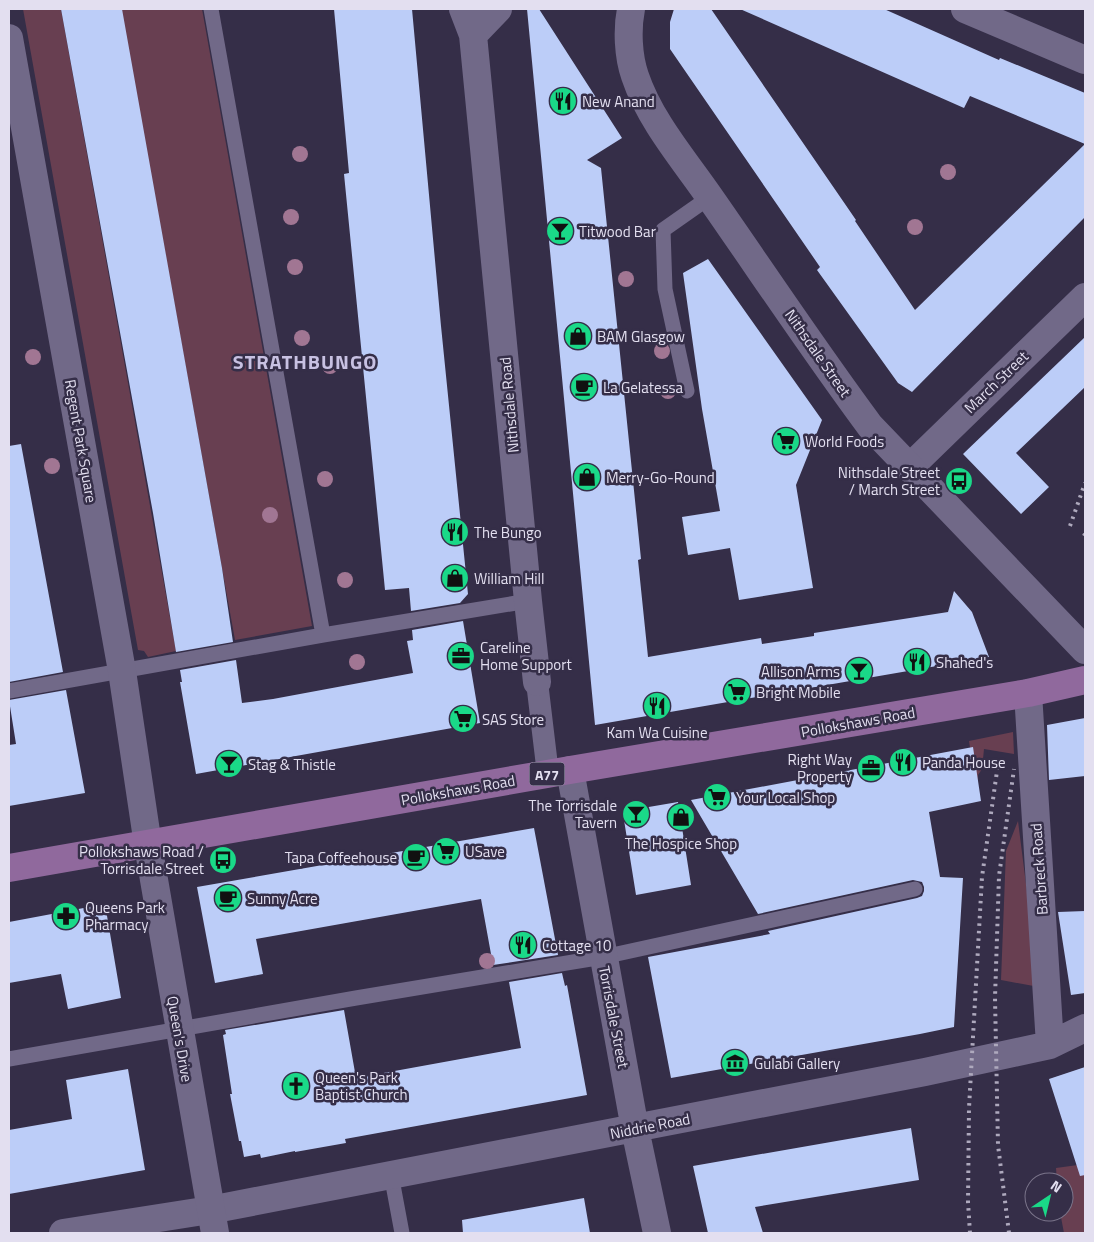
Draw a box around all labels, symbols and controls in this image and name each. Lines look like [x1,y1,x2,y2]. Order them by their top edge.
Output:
restaurant icon: New Anand [548,86,578,116]
place label: New Anand [582,90,655,113]
bar icon: Titwood Bar [545,216,575,246]
place label: Titwood Bar [579,220,656,243]
street label: Nithsdale Street [779,305,857,402]
shop icon: BAM Glasgow [563,321,593,351]
place label: BAM Glasgow [597,325,685,348]
street label: March Street [959,345,1034,419]
district label: STRATHBUNGO [233,346,377,377]
street label: Nithsdale Road [493,356,525,454]
cafe icon: La Gelatessa [569,372,599,402]
place label: La Gelatessa [603,376,684,399]
street label: Regent Park Square [59,378,103,504]
supermarket icon: World Foods [771,426,801,456]
place label: World Foods [805,430,884,453]
place label: Nithsdale Street / March Street [838,461,941,501]
shop icon: Merry-Go-Round [572,462,602,492]
place label: Merry-Go-Round [606,466,715,489]
bus stop icon: Nithsdale Street / March Street [944,466,974,496]
restaurant icon: The Bungo [440,517,470,547]
place label: The Bungo [474,521,542,544]
shop icon: William Hill [440,563,470,593]
place label: William Hill [474,567,545,590]
place label: Careline Home Support [480,636,572,676]
office icon: Careline Home Support [446,641,476,671]
restaurant icon: Shahed's [902,647,932,677]
place label: Shahed's [936,651,993,674]
bar icon: Allison Arms [844,656,874,686]
place label: Allison Arms [761,660,840,683]
supermarket icon: Bright Mobile [722,677,752,707]
place label: Bright Mobile [756,681,841,704]
restaurant icon: Kam Wa Cuisine [642,691,672,721]
street label: Pollokshaws Road [799,701,917,743]
supermarket icon: SAS Store [448,704,478,734]
place label: SAS Store [482,708,544,731]
place label: Kam Wa Cuisine [607,721,707,744]
restaurant icon: Panda House [888,747,918,777]
place label: Right Way Property [787,748,852,788]
bar icon: Stag & Thistle [214,749,244,779]
place label: Panda House [922,751,1006,774]
place label: Stag & Thistle [248,753,336,776]
office icon: Right Way Property [856,753,886,783]
road number: A77 [530,762,564,786]
street label: Pollokshaws Road [399,769,517,811]
supermarket icon: Your Local Shop [702,782,732,812]
place label: Your Local Shop [736,786,835,809]
place label: The Torrisdale Tavern [529,794,617,834]
bar icon: The Torrisdale Tavern [621,799,651,829]
shop icon: The Hospice Shop [666,802,696,832]
street label: Barbreck Road [1024,822,1054,916]
place label: The Hospice Shop [625,832,737,855]
supermarket icon: USave [431,836,461,866]
place label: Pollokshaws Road / Torrisdale Street [79,840,205,880]
place label: USave [465,840,505,863]
cafe icon: Tapa Coffeehouse [401,842,431,872]
bus stop icon: Pollokshaws Road / Torrisdale Street [208,845,238,875]
place label: Tapa Coffeehouse [285,846,397,869]
cafe icon: Sunny Acre [213,883,243,913]
place label: Sunny Acre [247,887,318,910]
place label: Queens Park Pharmacy [85,896,165,936]
pharmacy icon: Queens Park Pharmacy [51,901,81,931]
restaurant icon: Cottage 10 [508,930,538,960]
place label: Cottage 10 [542,934,611,957]
street label: Torrisdale Street [593,964,635,1071]
street label: Queen's Drive [161,994,199,1084]
museum icon: Gulabi Gallery [720,1048,750,1078]
place label: Gulabi Gallery [754,1052,840,1075]
place label: Queen's Park Baptist Church [315,1066,408,1106]
church icon: Queen's Park Baptist Church [281,1071,311,1101]
street label: Niddrie Road [608,1107,692,1145]
north arrow [1024,1172,1074,1222]
text: N [1047,1175,1067,1197]

